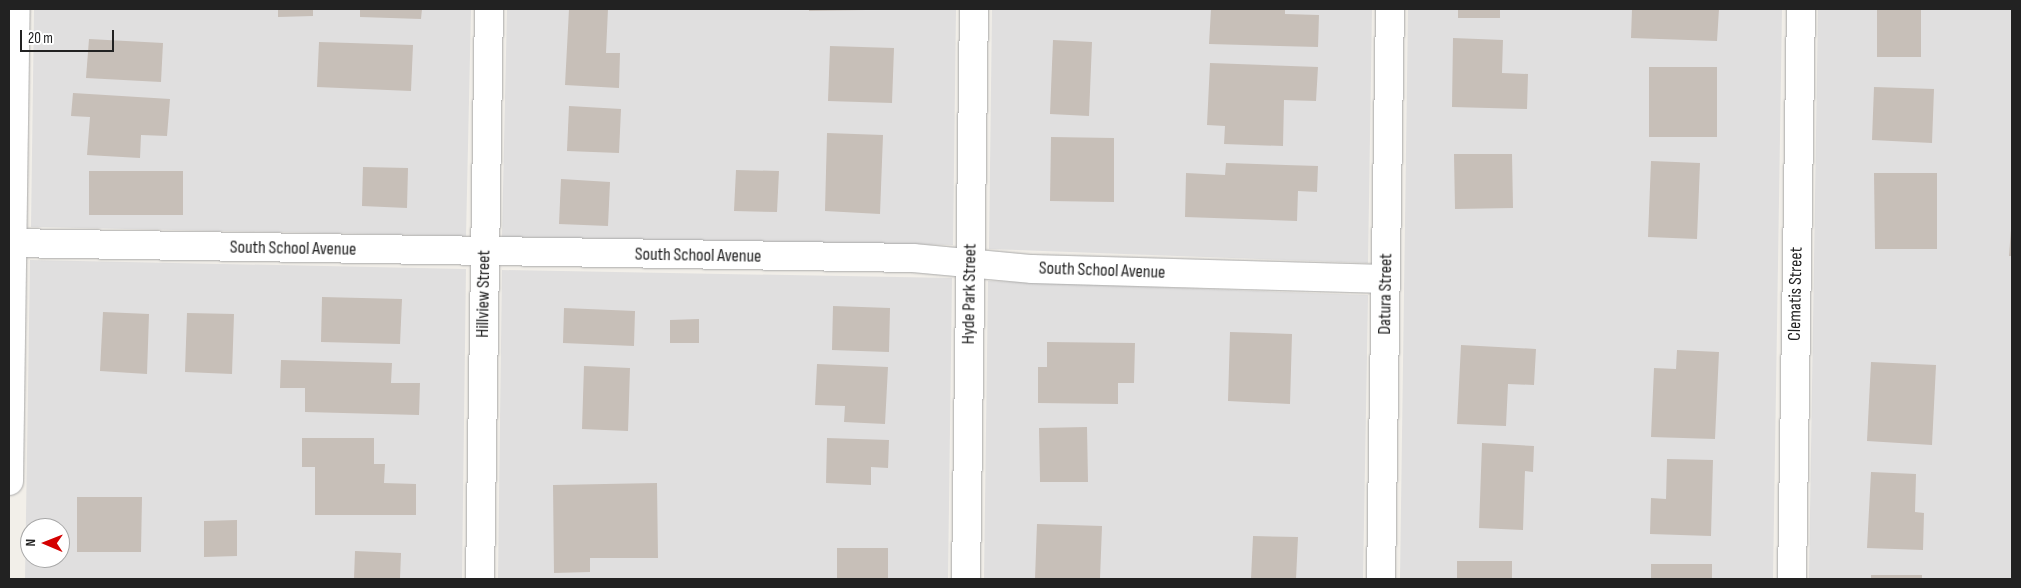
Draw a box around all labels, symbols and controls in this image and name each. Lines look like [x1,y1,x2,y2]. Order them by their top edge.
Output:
scale bar [22,20,116,52]
text: 20 m [28,29,53,48]
street label: South School Avenue [230,237,356,261]
street label: Hyde Park Street [958,243,982,345]
street label: South School Avenue [635,244,761,268]
street label: Clematis Street [1784,247,1808,341]
street label: Hillview Street [472,250,496,338]
street label: Datura Street [1374,253,1398,335]
street label: South School Avenue [1038,258,1166,284]
north arrow [20,518,70,568]
text: N [22,539,39,547]

